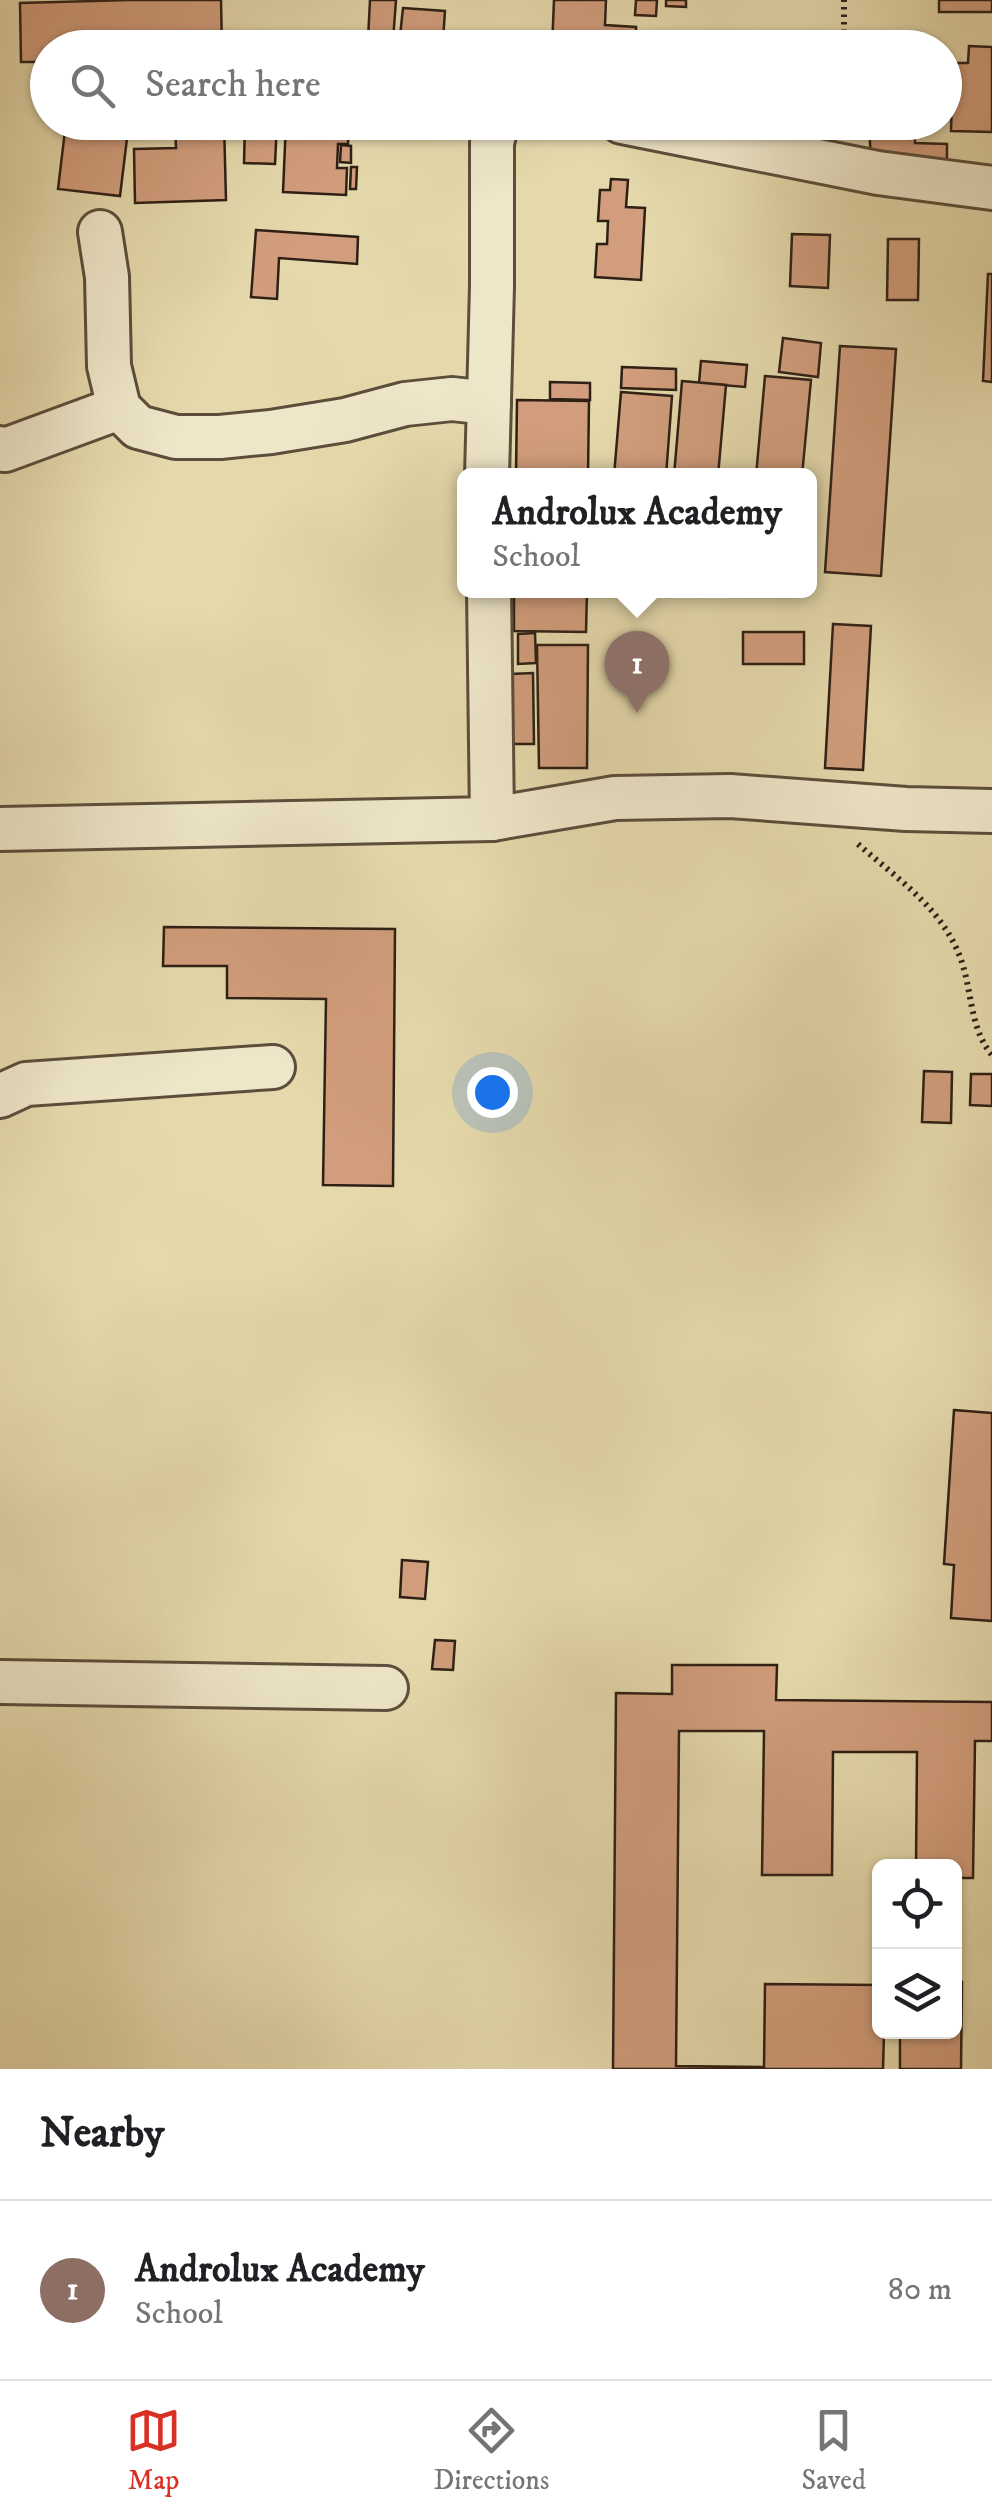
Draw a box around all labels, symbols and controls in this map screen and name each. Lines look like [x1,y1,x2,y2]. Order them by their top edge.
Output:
search box [30,30,962,140]
icon: search [65,58,120,113]
text: Search here [145,61,321,109]
popup [457,468,817,598]
text: Androlux Academy [492,489,782,537]
text: School [492,537,580,577]
pin: 1 [604,630,670,713]
your location [467,1067,518,1118]
map controls [872,1859,962,2039]
button: locate [872,1859,962,1949]
button: layers [872,1949,962,2039]
text: Nearby [40,2108,164,2160]
text: Androlux Academy [135,2246,425,2294]
text: 1 [67,2270,78,2310]
text: 80 m [888,2270,952,2310]
text: School [135,2294,223,2334]
tab: Map [126,2403,181,2498]
tab: Directions [433,2403,549,2498]
tab: Saved [802,2403,866,2498]

